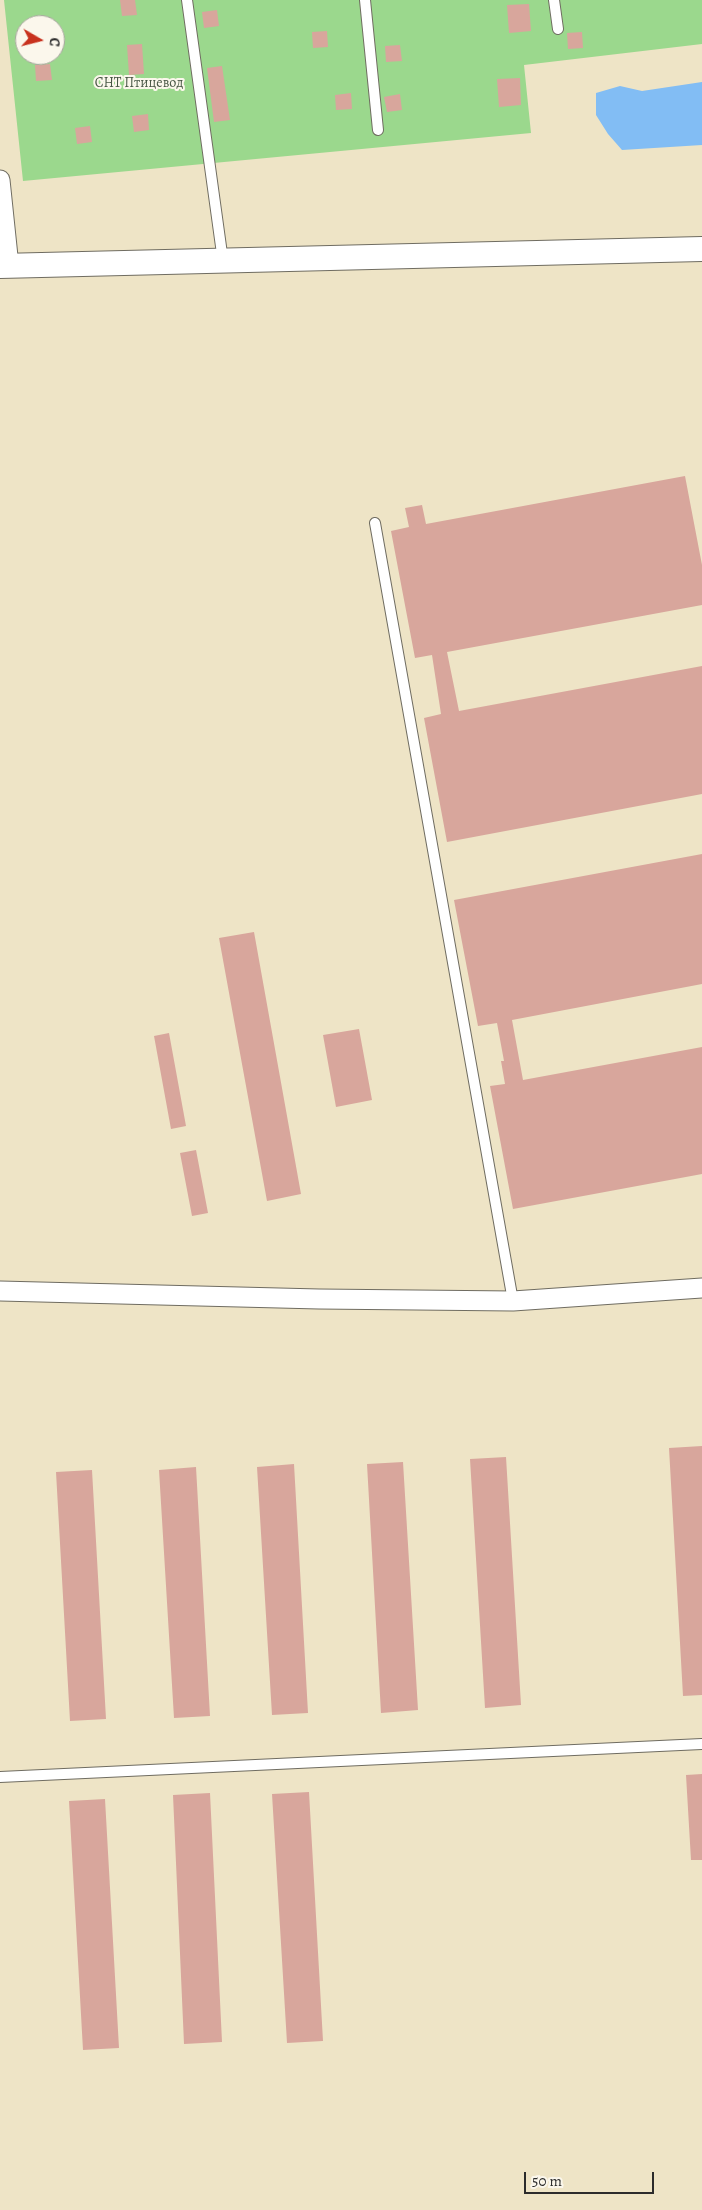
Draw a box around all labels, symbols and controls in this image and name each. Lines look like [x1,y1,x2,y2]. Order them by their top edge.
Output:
north arrow [15,15,65,65]
text: С [44,36,64,48]
park label: СНТ Птицевод [95,76,183,92]
scale bar [527,2162,657,2194]
text: 50 m [532,2171,562,2191]

